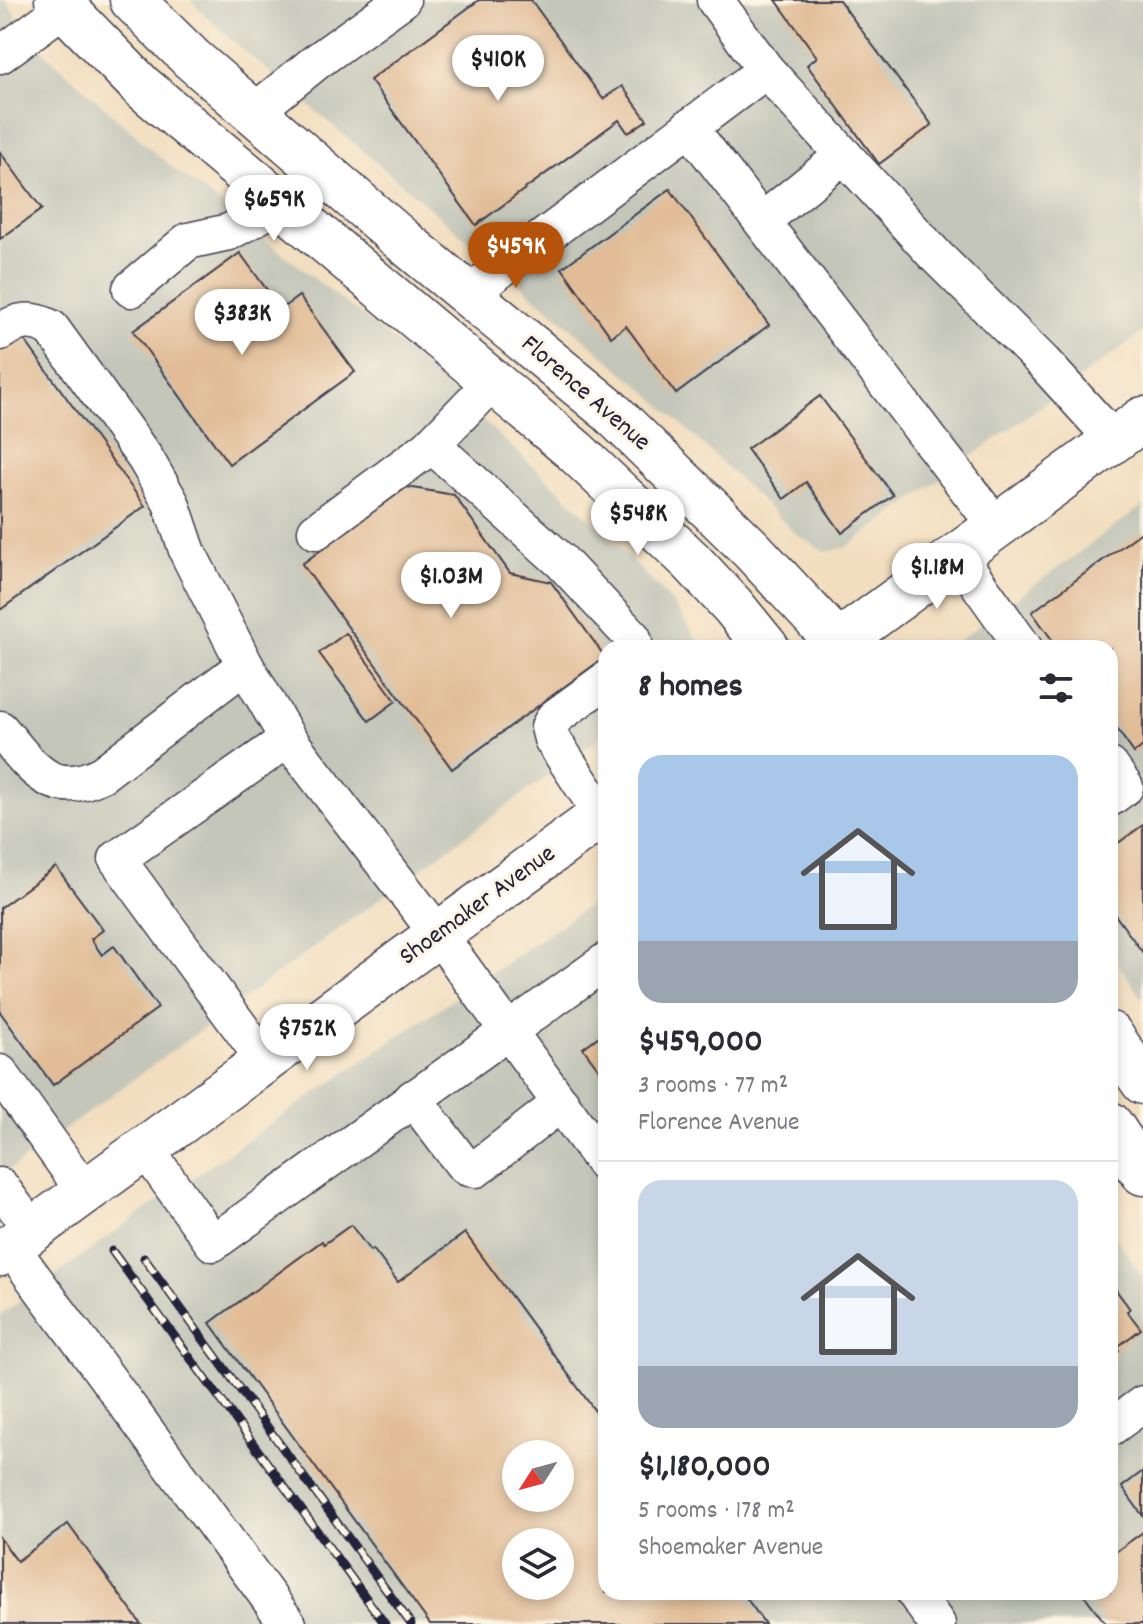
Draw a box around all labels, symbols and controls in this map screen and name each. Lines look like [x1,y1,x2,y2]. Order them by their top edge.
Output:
pin: $410K [442,35,554,103]
text: $410K [470,42,526,79]
pin: $659K [218,175,330,243]
text: $659K [243,182,305,219]
pin: $459K [460,222,572,290]
text: $459K [486,229,546,266]
pin: $383K [186,289,298,357]
text: $383K [213,296,271,333]
street label: Florence Avenue [512,327,658,461]
pin: $548K [582,489,694,557]
text: $548K [609,496,667,533]
pin: $1.18M [872,543,1002,611]
text: $1.18M [910,550,964,587]
pin: $1.03M [386,552,516,620]
text: $1.03M [419,559,483,596]
text: 8 homes [638,664,743,713]
icon: filters [1034,666,1078,710]
icon: home [786,807,930,951]
street label: Shoemaker Avenue [392,837,564,975]
pin: $752K [251,1004,363,1072]
text: $752K [278,1011,336,1048]
text: $459,000 [638,1019,763,1068]
text: 3 rooms · 77 m² [638,1068,788,1105]
text: Florence Avenue [638,1105,799,1142]
icon: home [786,1232,930,1376]
north arrow [502,1440,574,1512]
map controls [502,1440,574,1600]
text: $1,180,000 [638,1444,771,1493]
text: 5 rooms · 178 m² [638,1493,795,1530]
button: layers [502,1528,574,1600]
text: Shoemaker Avenue [638,1530,823,1567]

